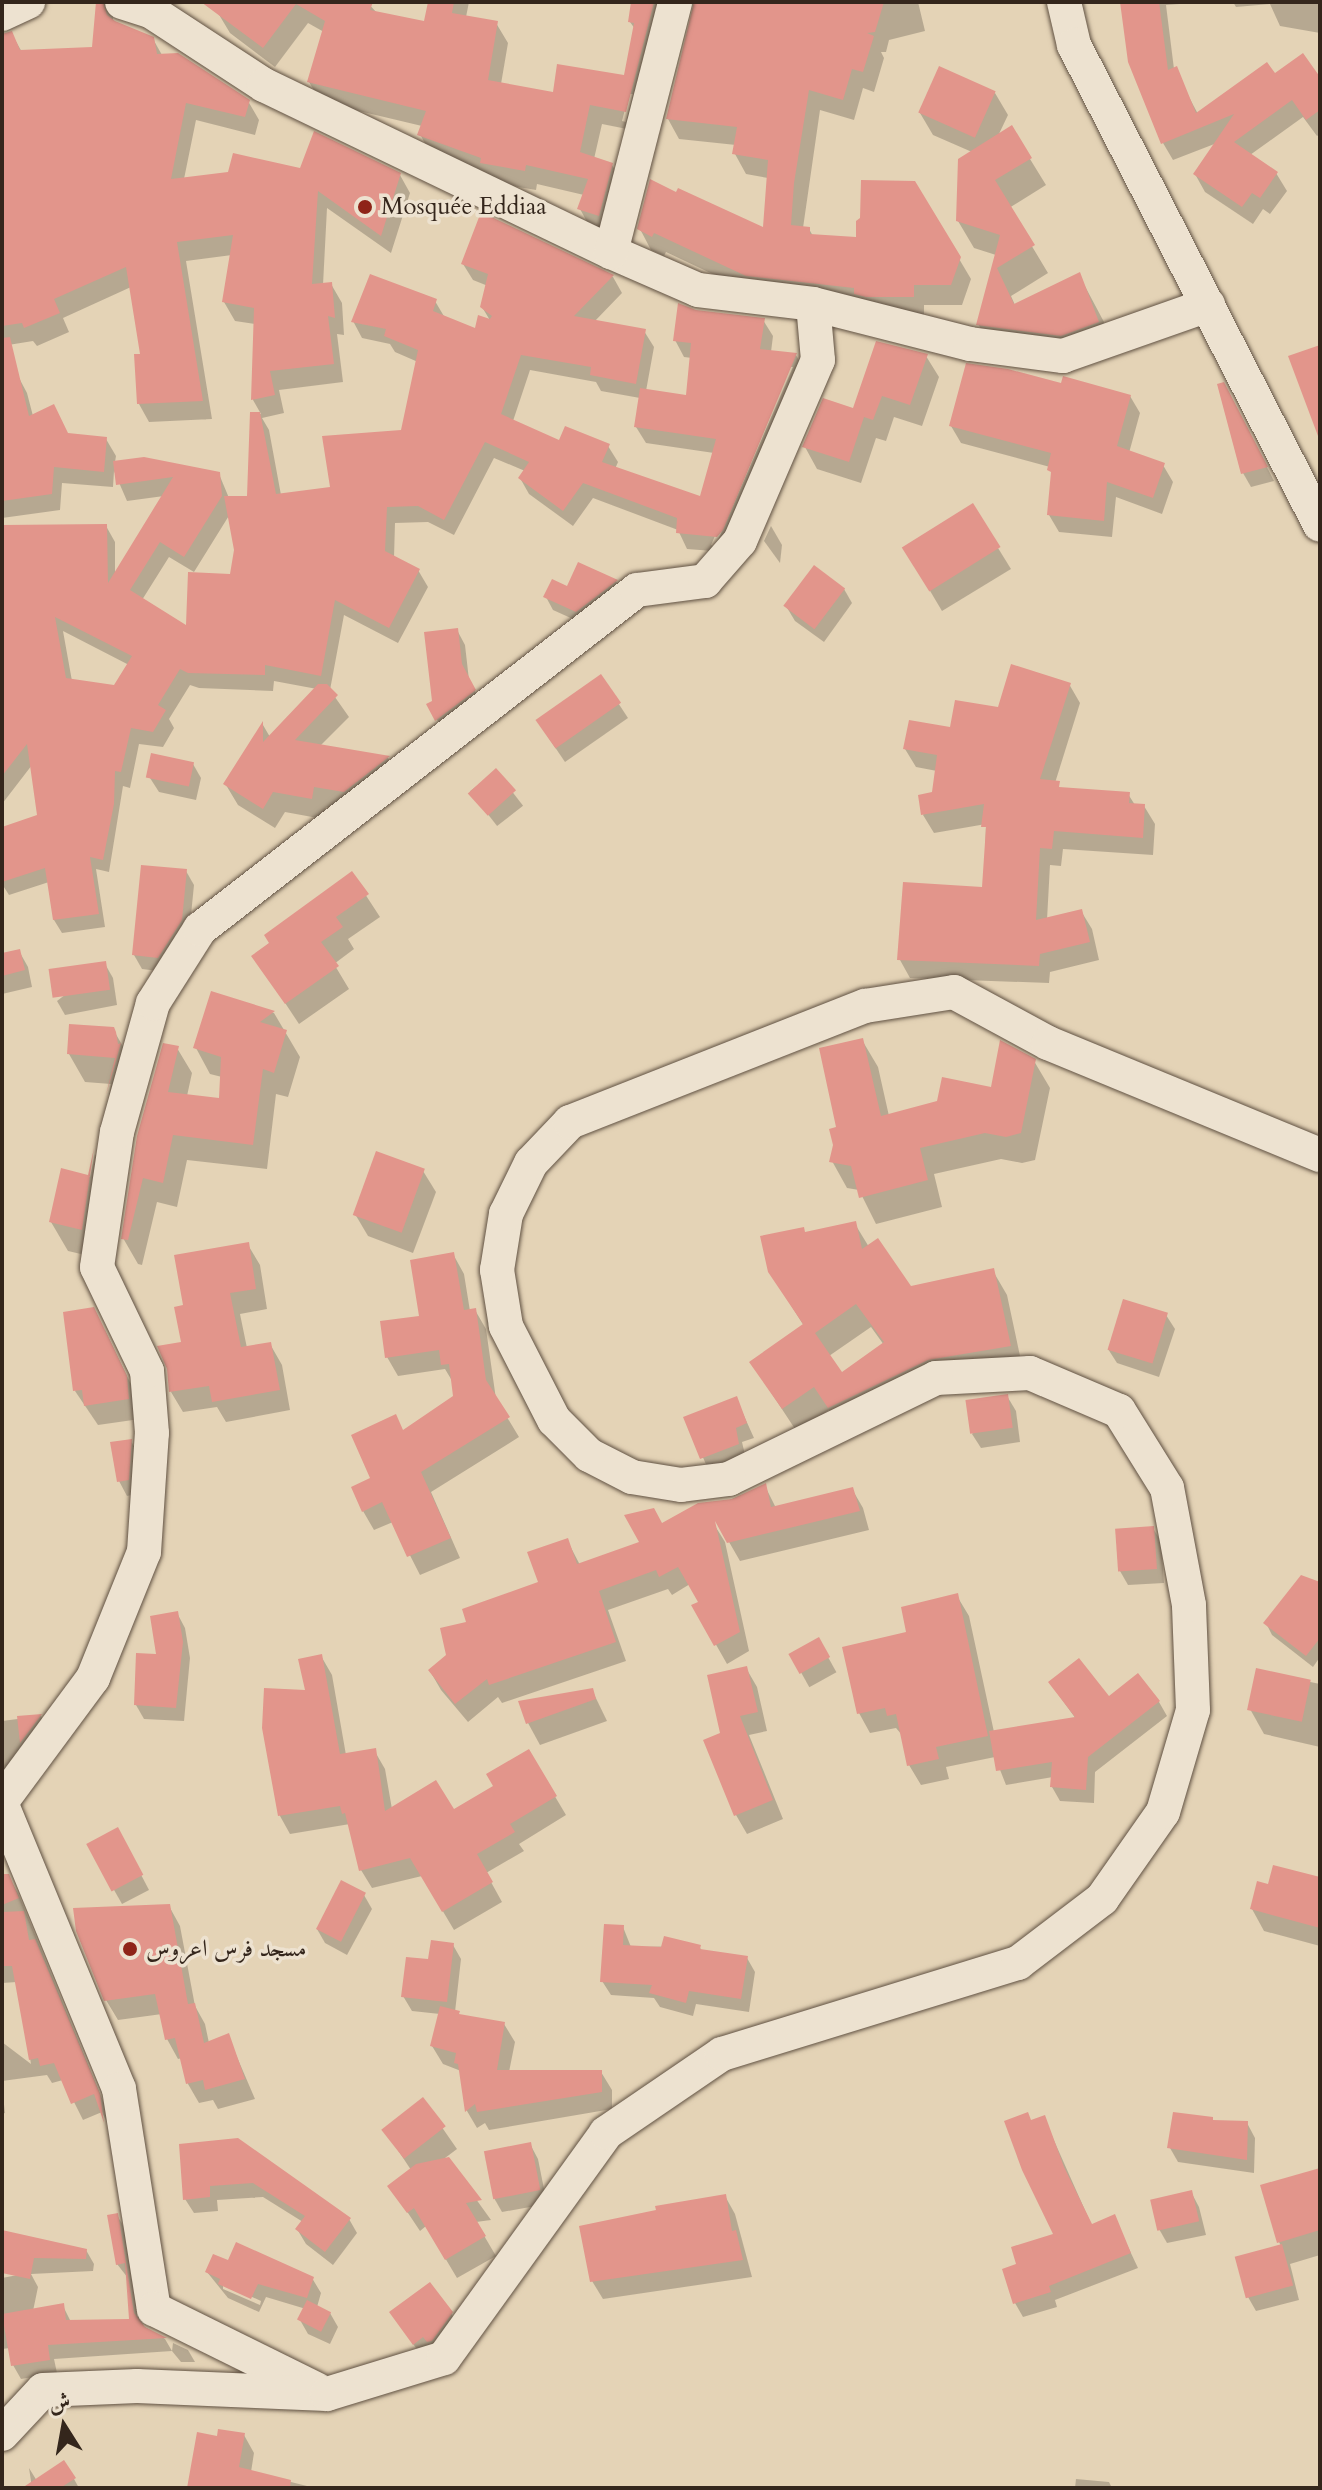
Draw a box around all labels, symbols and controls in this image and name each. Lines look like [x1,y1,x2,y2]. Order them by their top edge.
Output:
place label: Mosquée Eddiaa [381,193,547,221]
marker: Mosquée Eddiaa [356,198,374,216]
place label: مسجد فرس اعروس [146,1935,307,1963]
marker: مسجد فرس اعروس [121,1940,139,1958]
north arrow [24,2386,104,2466]
text: ش [46,2386,73,2419]

